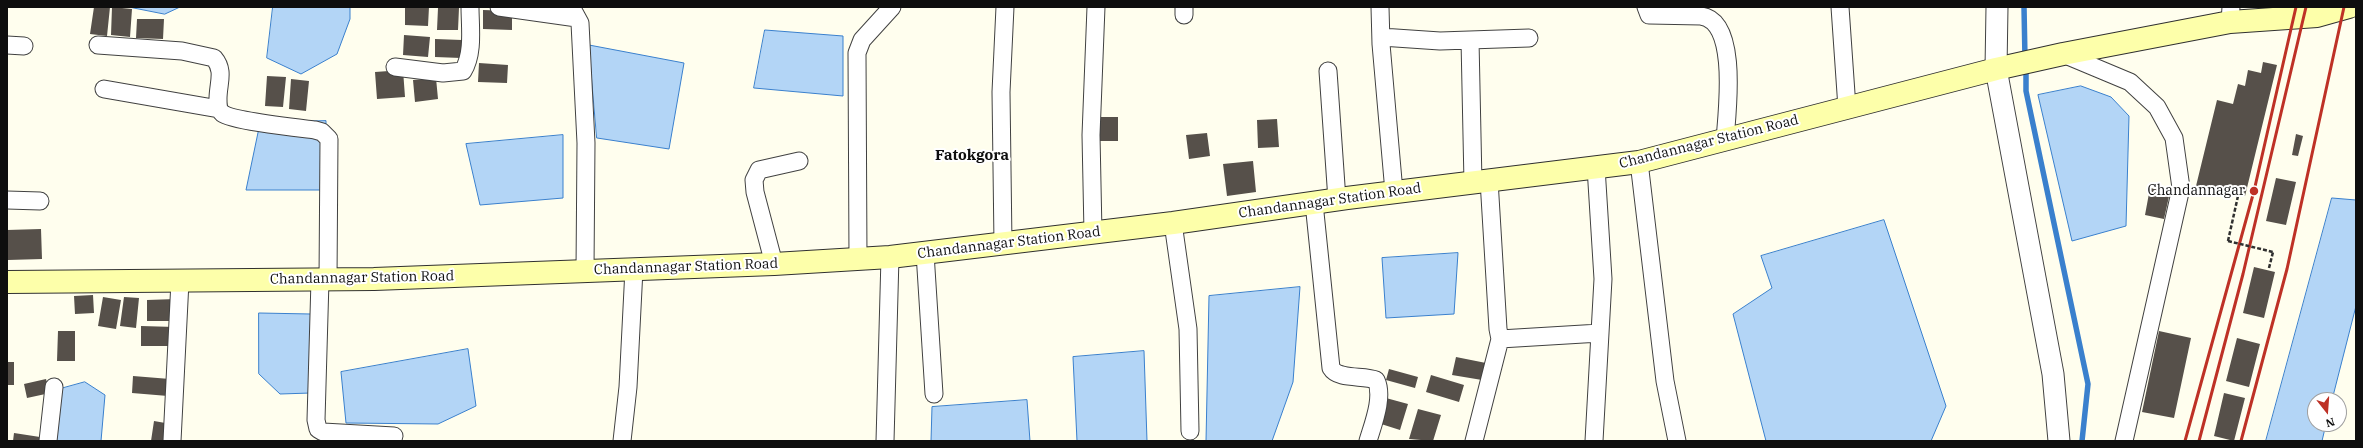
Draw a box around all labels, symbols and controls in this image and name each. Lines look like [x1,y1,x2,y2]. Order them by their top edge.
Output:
street label: Chandannagar Station Road [1618,112,1800,172]
district label: Fatokgora [935,147,1009,165]
street label: Chandannagar Station Road [1238,180,1422,222]
place label: Chandannagar [2148,183,2245,199]
marker: Chandannagar [2248,185,2260,197]
street label: Chandannagar Station Road [917,223,1101,263]
street label: Chandannagar Station Road [594,255,778,279]
street label: Chandannagar Station Road [270,268,454,288]
north arrow [2307,392,2347,432]
text: N [2324,415,2336,430]

